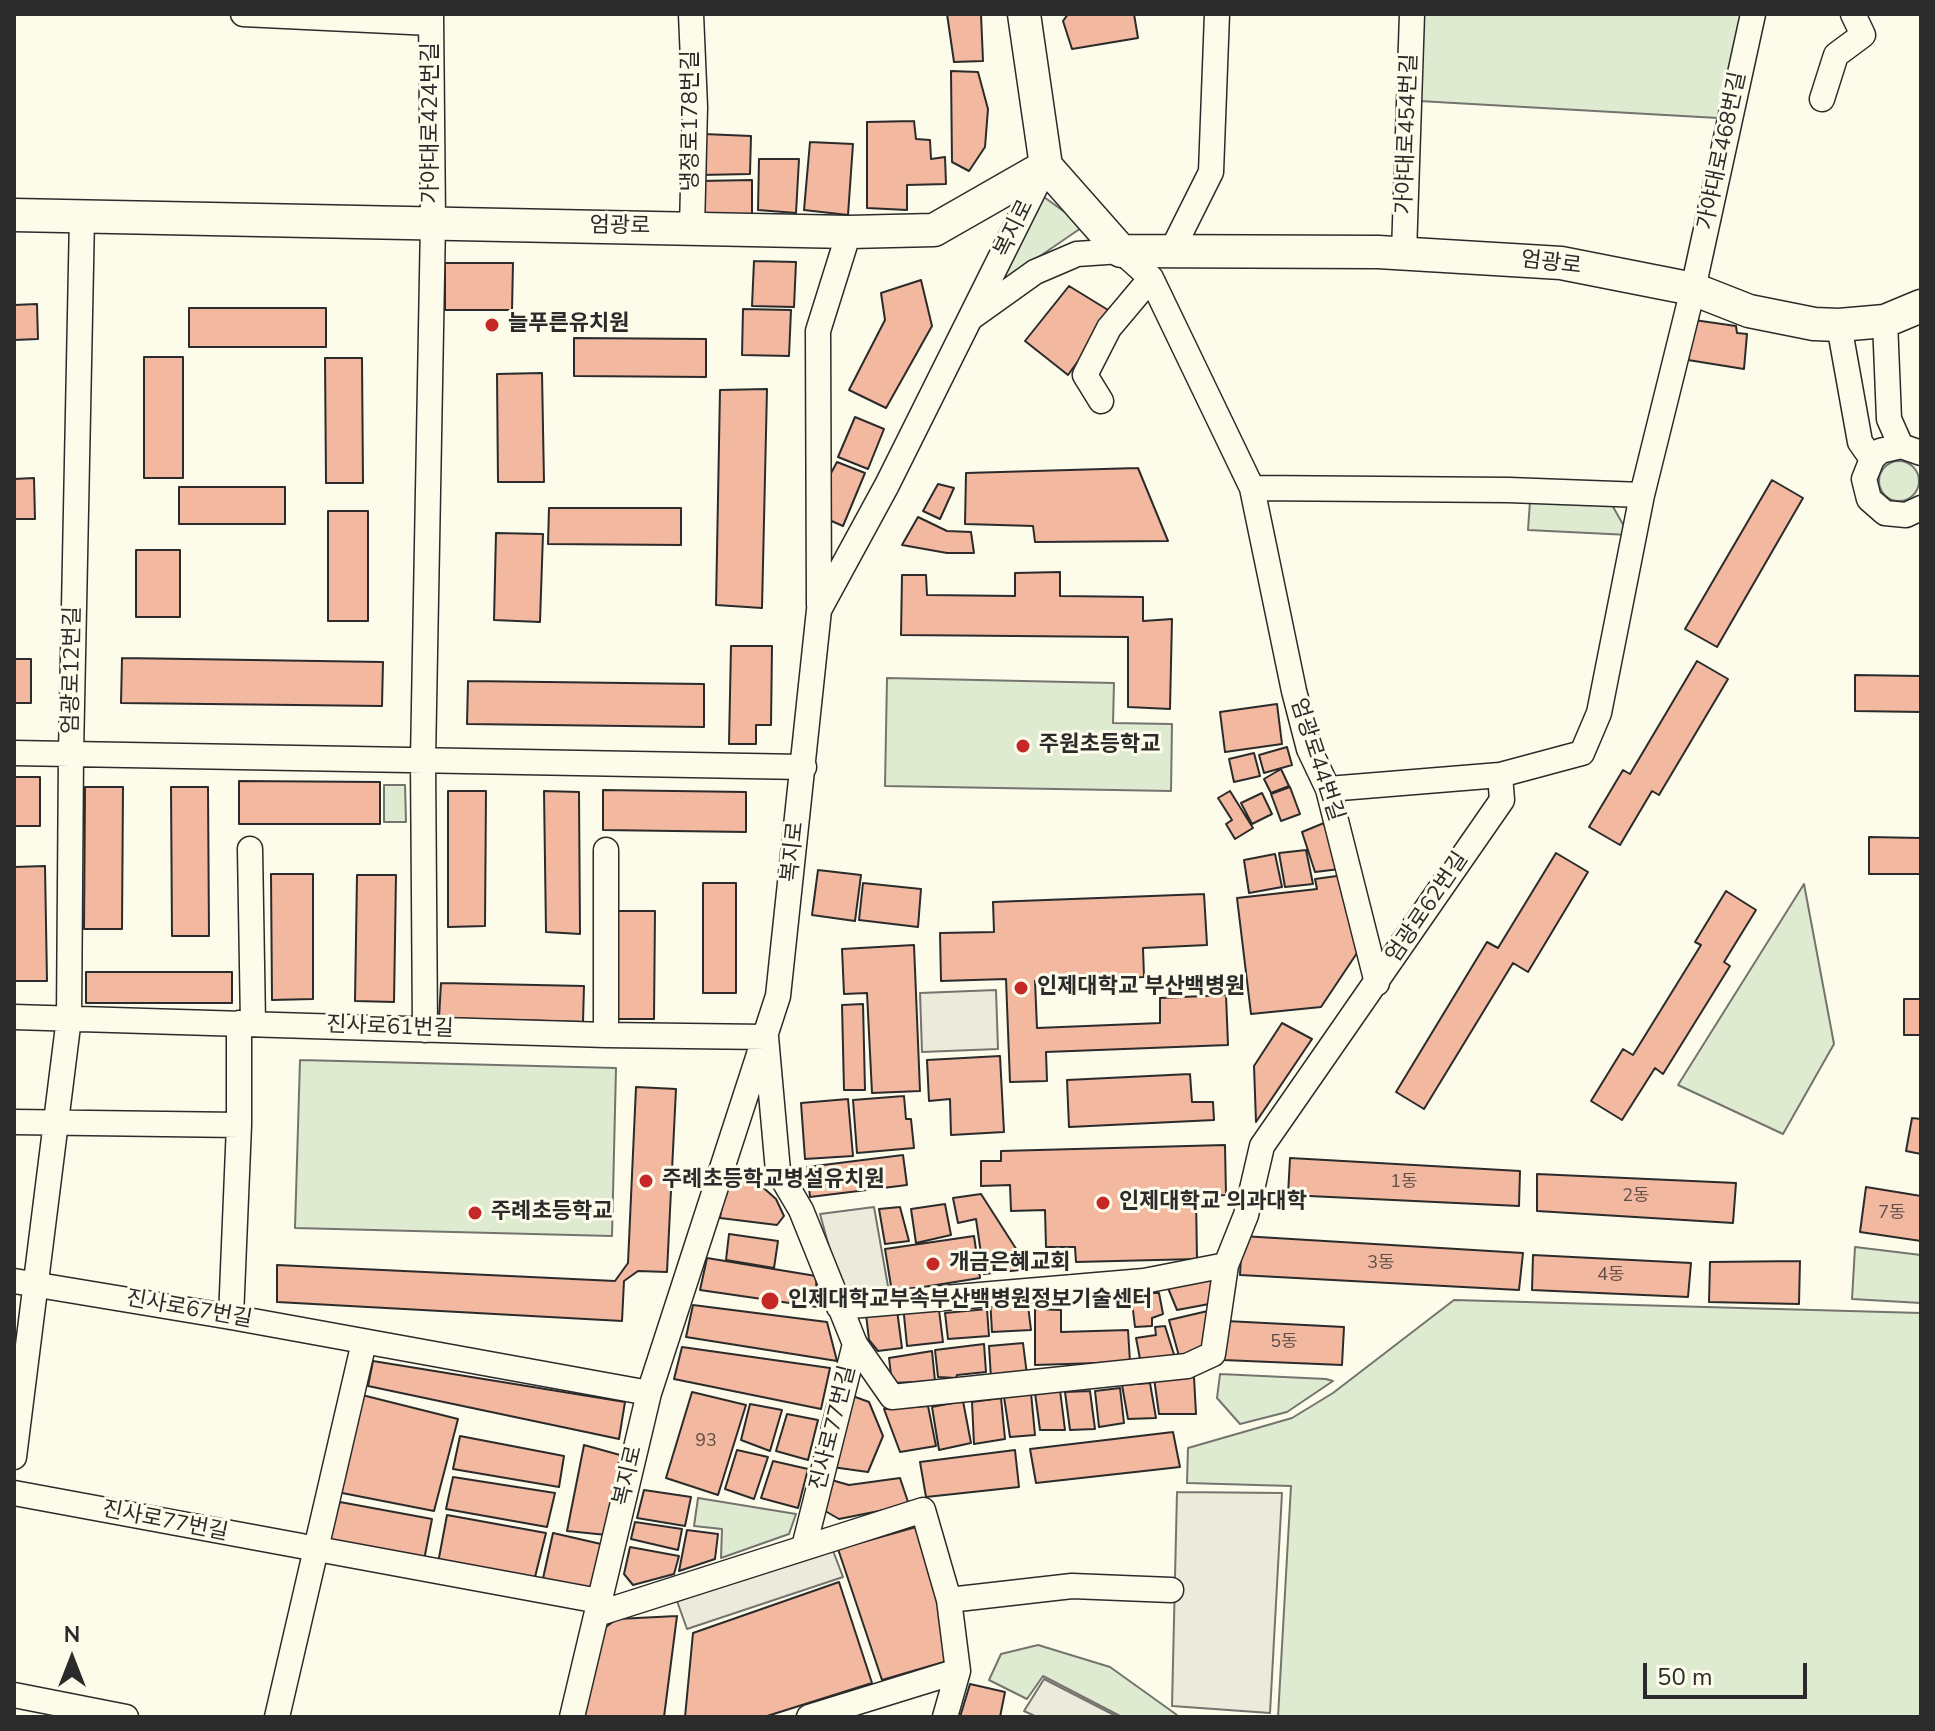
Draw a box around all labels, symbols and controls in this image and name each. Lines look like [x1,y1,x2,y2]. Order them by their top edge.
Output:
street label: 가야대로424번길 [419,42,445,204]
street label: 냉정로178번길 [679,51,705,191]
street label: 가야대로454번길 [1392,53,1424,215]
street label: 가야대로468번길 [1693,69,1753,233]
street label: 복지로 [990,196,1040,262]
street label: 엄광로 [589,213,651,241]
street label: 엄광로 [1519,247,1583,281]
place label: 늘푸른유치원 [508,312,629,338]
marker: 늘푸른유치원 [483,316,501,334]
street label: 엄광로12번길 [59,606,87,734]
street label: 엄광로44번길 [1284,695,1348,825]
place label: 주원초등학교 [1039,733,1160,759]
marker: 주원초등학교 [1014,737,1032,755]
street label: 복지로 [778,820,810,884]
street label: 엄광로62번길 [1381,848,1475,968]
place label: 인제대학교 부산백병원 [1037,975,1245,1001]
marker: 인제대학교 부산백병원 [1012,979,1030,997]
street label: 진사로61번길 [326,1013,454,1043]
place label: 주례초등학교병설유치원 [662,1168,885,1194]
marker: 주례초등학교병설유치원 [637,1172,655,1190]
house number: 1동 [1390,1172,1418,1194]
house number: 2동 [1622,1186,1650,1208]
place label: 인제대학교 의과대학 [1119,1190,1307,1216]
marker: 인제대학교 의과대학 [1094,1194,1112,1212]
place label: 주례초등학교 [491,1200,612,1226]
house number: 7동 [1878,1203,1906,1225]
marker: 주례초등학교 [466,1204,484,1222]
place label: 개금은혜교회 [949,1251,1070,1277]
house number: 3동 [1367,1253,1395,1275]
marker: 개금은혜교회 [924,1255,942,1273]
house number: 4동 [1597,1265,1625,1287]
street label: 진사로67번길 [124,1286,254,1334]
place label: 인제대학교부속부산백병원정보기술센터 [788,1288,1152,1314]
marker: 인제대학교부속부산백병원정보기술센터 [759,1290,781,1312]
house number: 5동 [1270,1332,1298,1354]
street label: 진사로77번길 [806,1363,862,1493]
house number: 93 [695,1431,717,1453]
street label: 복지로 [609,1443,649,1509]
street label: 진사로77번길 [100,1497,230,1547]
north arrow [32,1619,112,1699]
text: N [64,1620,80,1650]
scale bar [1647,1647,1811,1697]
text: 50 m [1657,1661,1713,1693]

